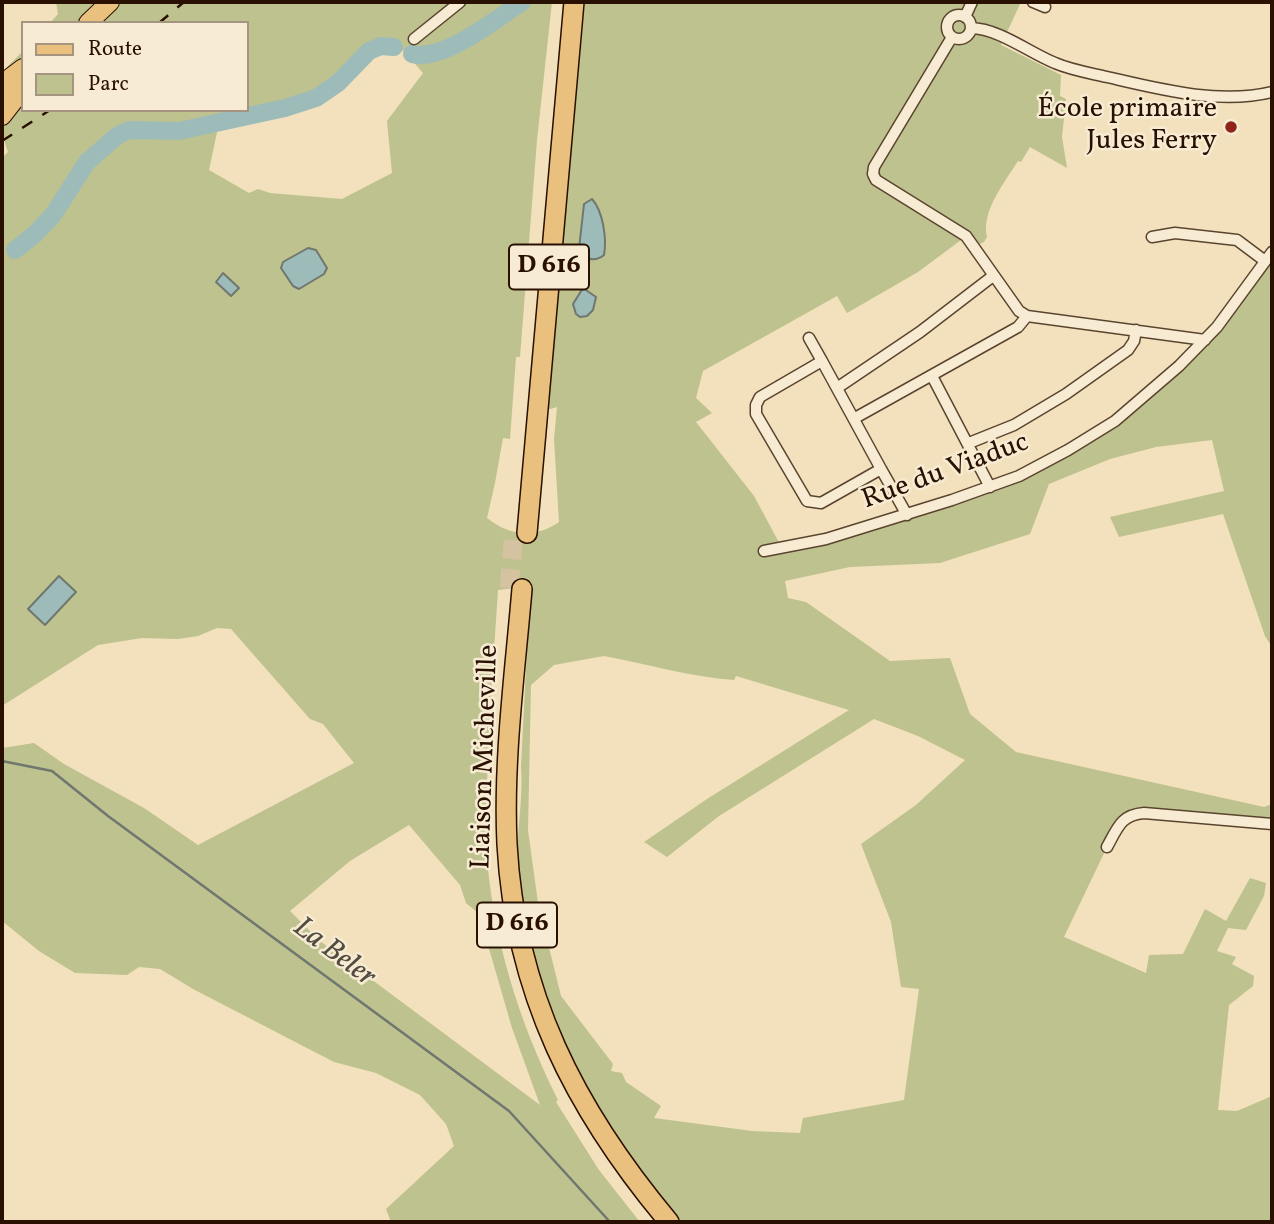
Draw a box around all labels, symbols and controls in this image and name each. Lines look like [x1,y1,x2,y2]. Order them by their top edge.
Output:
legend [21,21,248,112]
text: Route [88,35,142,64]
text: Parc [88,70,129,99]
place label: École primaire Jules Ferry [1037,94,1217,160]
marker: École primaire Jules Ferry [1223,119,1239,135]
road number: D 616 [509,244,589,290]
street label: Rue du Viaduc [858,427,1034,519]
street label: Liaison Micheville [466,644,508,870]
road number: D 616 [477,902,557,948]
water label: La Beler [284,911,382,997]

